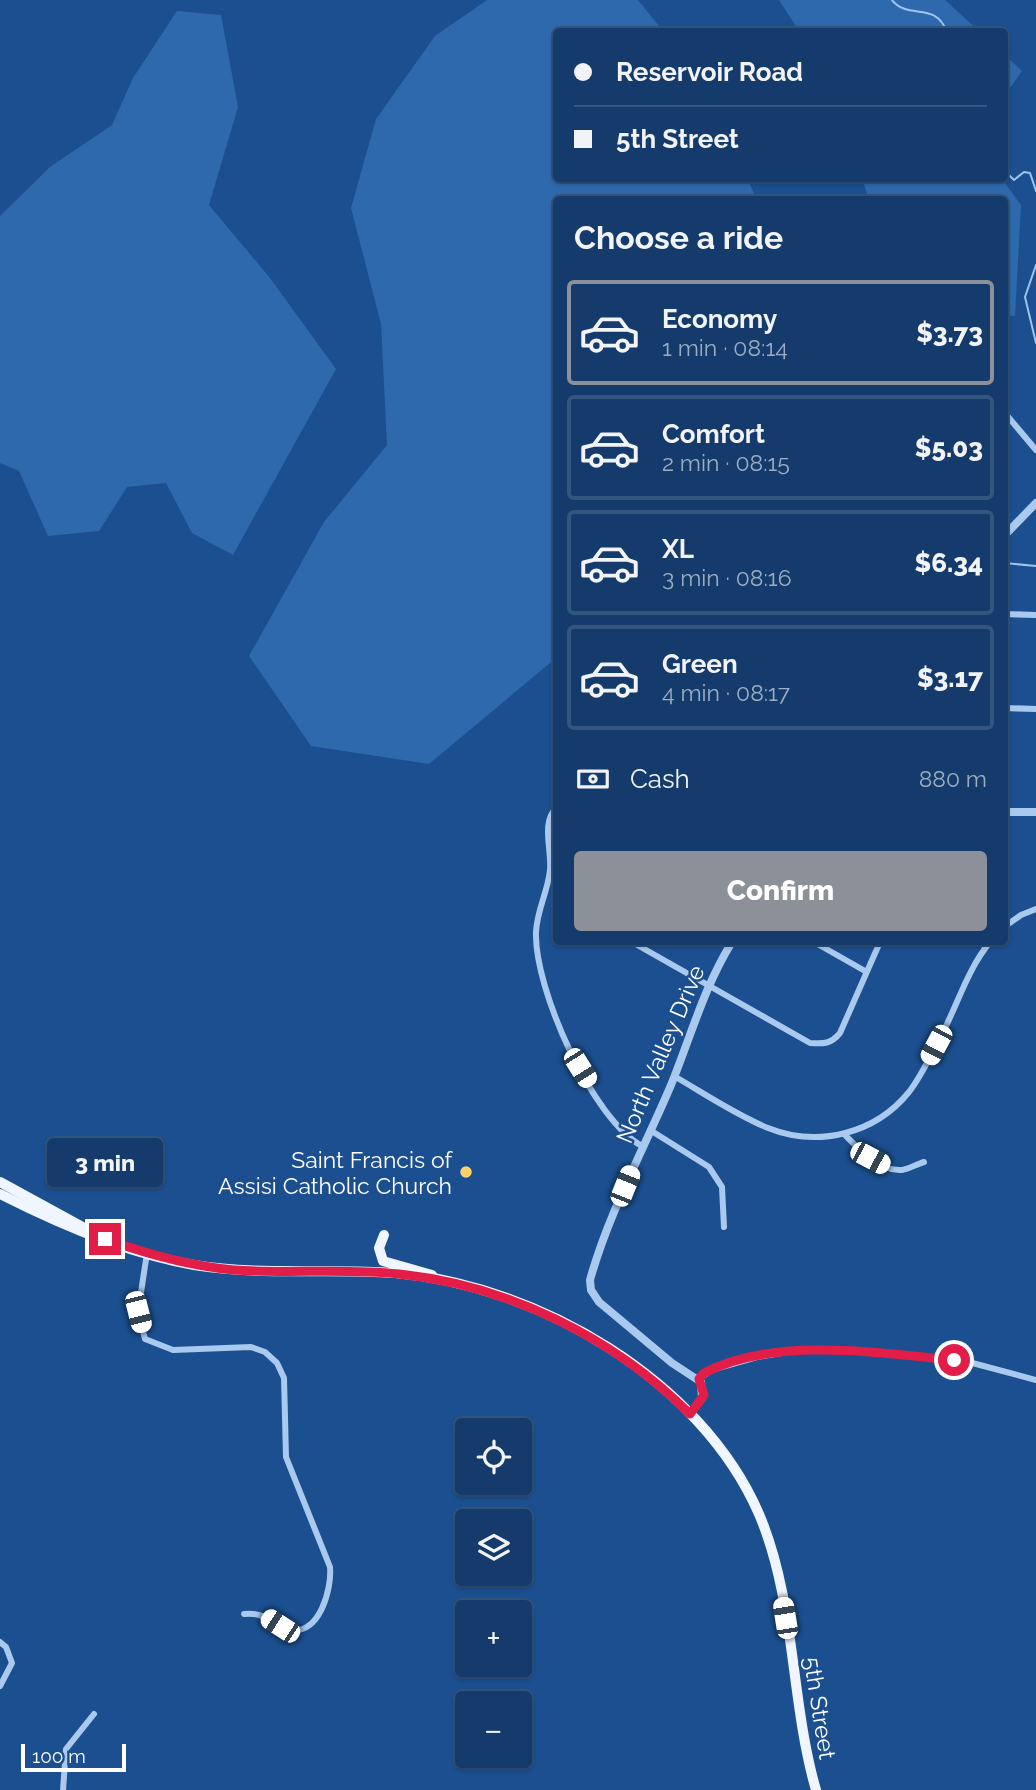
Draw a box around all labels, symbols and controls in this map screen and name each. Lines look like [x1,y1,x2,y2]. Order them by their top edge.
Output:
text: Reservoir Road [616,57,803,87]
text: 5th Street [616,124,739,154]
text: Choose a ride [574,219,783,256]
icon: car [578,301,641,364]
text: Economy [662,304,777,334]
text: $3.73 [916,318,983,348]
text: 1 min · 08:14 [662,334,788,361]
icon: car [578,416,641,479]
text: Comfort [662,419,765,449]
text: $5.03 [915,433,983,463]
text: 2 min · 08:15 [662,449,790,476]
icon: car [578,531,641,594]
text: XL [662,534,694,564]
text: $6.34 [914,548,983,578]
text: 3 min · 08:16 [662,564,792,591]
icon: car [578,646,641,709]
text: Green [662,649,738,679]
text: $3.17 [917,663,983,693]
text: 4 min · 08:17 [662,679,790,706]
icon: cash [574,760,612,798]
text: Cash [630,764,690,794]
text: 880 m [919,765,987,792]
button: Confirm [574,851,987,931]
street label: North Valley Drive [610,961,710,1147]
car [917,1022,956,1068]
car [560,1045,601,1091]
callout: 3 min [47,1138,163,1186]
car [847,1139,894,1177]
place label: Saint Francis of Assisi Catholic Church [218,1146,453,1199]
text: 3 min [75,1149,135,1176]
car [608,1163,643,1209]
marker: Saint Francis of Assisi Catholic Church [458,1164,474,1180]
route end [89,1223,121,1255]
car [123,1289,154,1335]
route start [938,1344,970,1376]
map controls [455,1418,532,1768]
button: locate [455,1418,532,1495]
button: layers [455,1509,532,1586]
car [772,1596,799,1640]
button: + [455,1600,532,1677]
car [257,1606,304,1646]
street label: 5th Street [799,1655,841,1761]
button: − [455,1691,532,1768]
scale bar [21,1741,126,1773]
text: 100 m [32,1745,86,1767]

